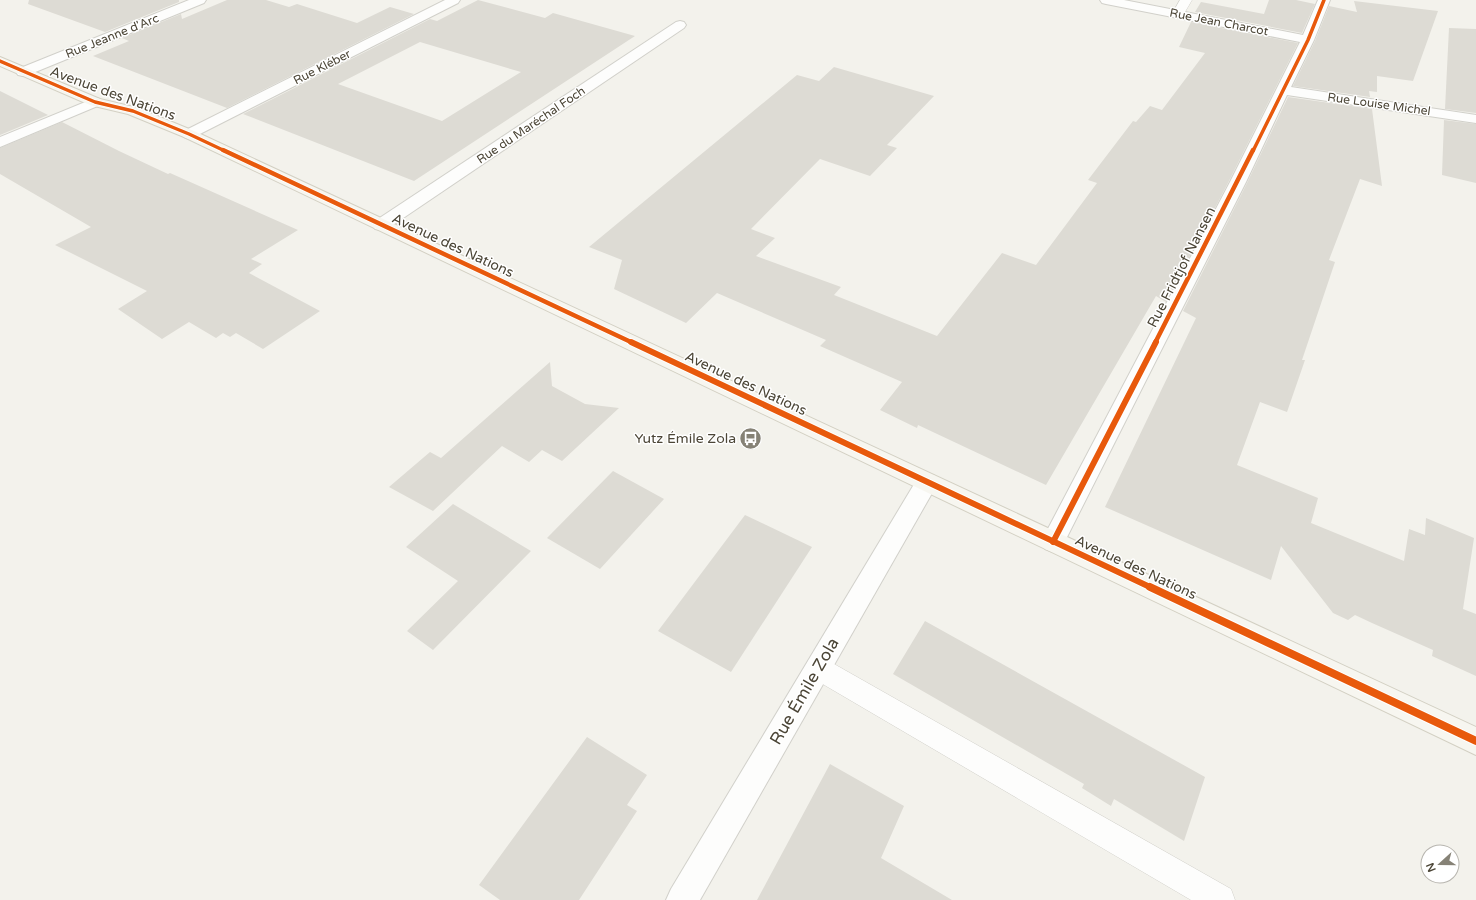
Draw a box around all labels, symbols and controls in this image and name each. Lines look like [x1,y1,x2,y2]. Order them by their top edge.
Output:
street label: Rue Jean Charcot [1168,6,1270,39]
street label: Rue Jeanne d'Arc [63,11,161,61]
street label: Rue Kléber [291,46,353,87]
street label: Avenue des Nations [48,63,178,124]
street label: Rue du Maréchal Foch [474,83,588,167]
street label: Rue Louise Michel [1327,90,1431,118]
street label: Rue Fridtjof Nansen [1144,204,1219,330]
street label: Avenue des Nations [389,210,517,281]
street label: Avenue des Nations [682,348,810,419]
bus stop icon: Yutz Émile Zola [738,425,764,451]
place label: Yutz Émile Zola [635,430,736,447]
street label: Avenue des Nations [1072,532,1200,603]
street label: Rue Émile Zola [765,634,844,749]
north arrow [1420,844,1460,884]
text: N [1423,861,1439,874]

